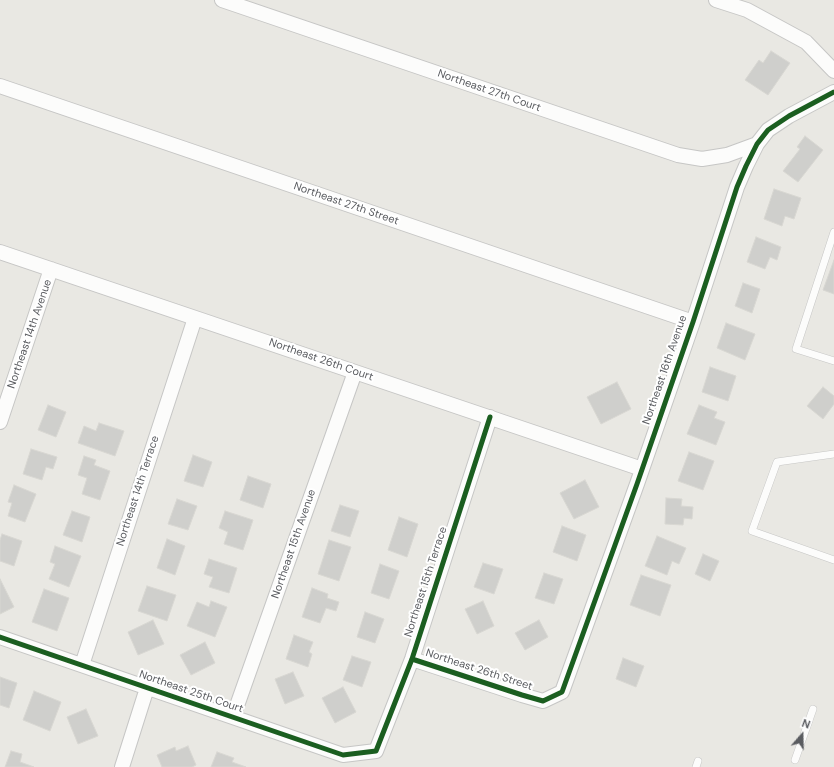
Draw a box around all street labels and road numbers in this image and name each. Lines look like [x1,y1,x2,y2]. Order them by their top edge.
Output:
street label: Northeast 27th Court [436,67,542,115]
street label: Northeast 27th Street [292,180,400,228]
street label: Northeast 14th Avenue [5,278,55,390]
street label: Northeast 16th Avenue [640,314,690,426]
street label: Northeast 26th Court [267,336,375,384]
street label: Northeast 14th Terrace [114,434,162,548]
street label: Northeast 15th Avenue [269,488,319,600]
street label: Northeast 15th Terrace [402,525,450,639]
street label: Northeast 26th Street [424,646,534,694]
street label: Northeast 25th Court [137,668,245,716]

